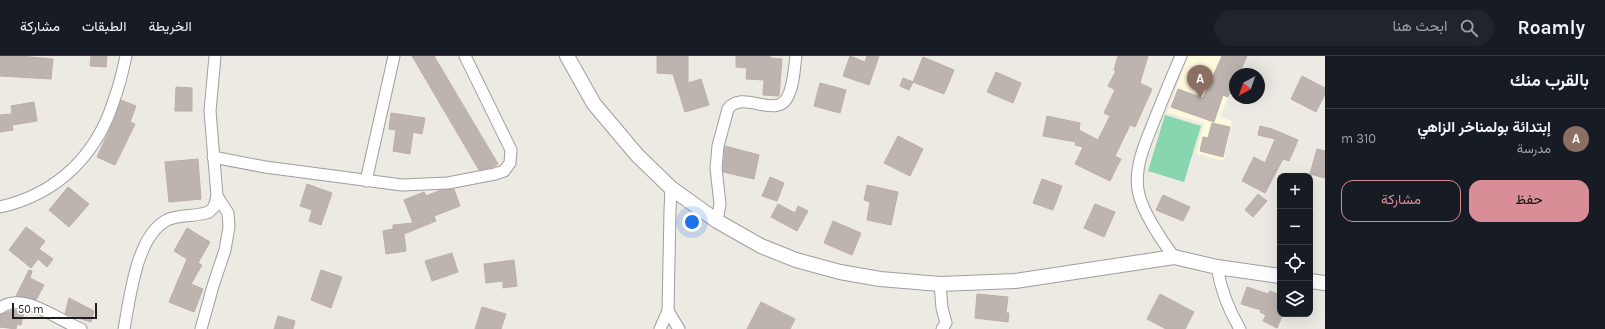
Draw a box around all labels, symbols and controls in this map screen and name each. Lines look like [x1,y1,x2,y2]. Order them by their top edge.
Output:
search box [1214,10,1494,46]
text: ابحث هنا [1392,17,1448,35]
icon: search [1458,17,1480,39]
text: Roamly [1518,17,1585,39]
text: مشاركة [20,18,60,35]
text: الطبقات [82,18,126,35]
text: الخريطة [148,18,192,35]
pin: A [1187,65,1213,98]
north arrow [1229,68,1265,104]
text: بالقرب منك [1510,70,1589,90]
text: إبتدائة بولمناخر الزاهي [1417,118,1551,136]
text: 310 m [1341,131,1376,146]
text: A [1572,131,1580,146]
text: مدرسة [1517,141,1551,156]
map controls [1277,173,1313,317]
button: + [1277,173,1313,209]
button: مشاركة [1341,180,1461,222]
button: حفظ [1469,180,1589,222]
button: − [1277,209,1313,245]
your location [682,212,702,232]
button: locate [1277,245,1313,281]
button: layers [1277,281,1313,317]
scale bar [12,301,97,320]
text: 50 m [18,303,44,316]

